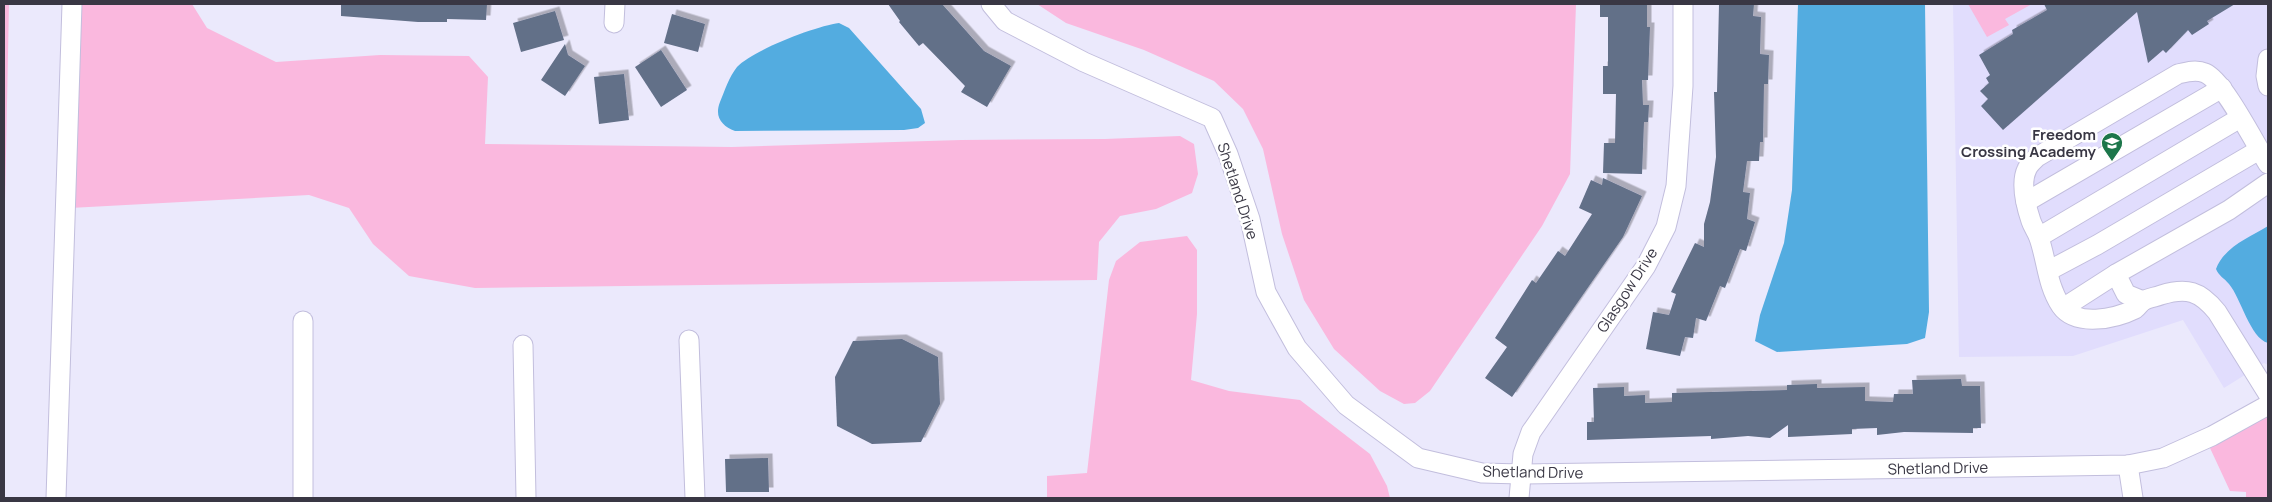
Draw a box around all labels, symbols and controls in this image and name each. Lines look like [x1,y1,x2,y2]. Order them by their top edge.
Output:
place label: Freedom Crossing Academy [1961,124,2097,162]
school or university icon: Freedom Crossing Academy [2100,131,2124,162]
street label: Shetland Drive [1212,140,1264,242]
street label: Glasgow Drive [1592,243,1662,337]
street label: Shetland Drive [1888,457,1989,479]
street label: Shetland Drive [1483,461,1584,483]

